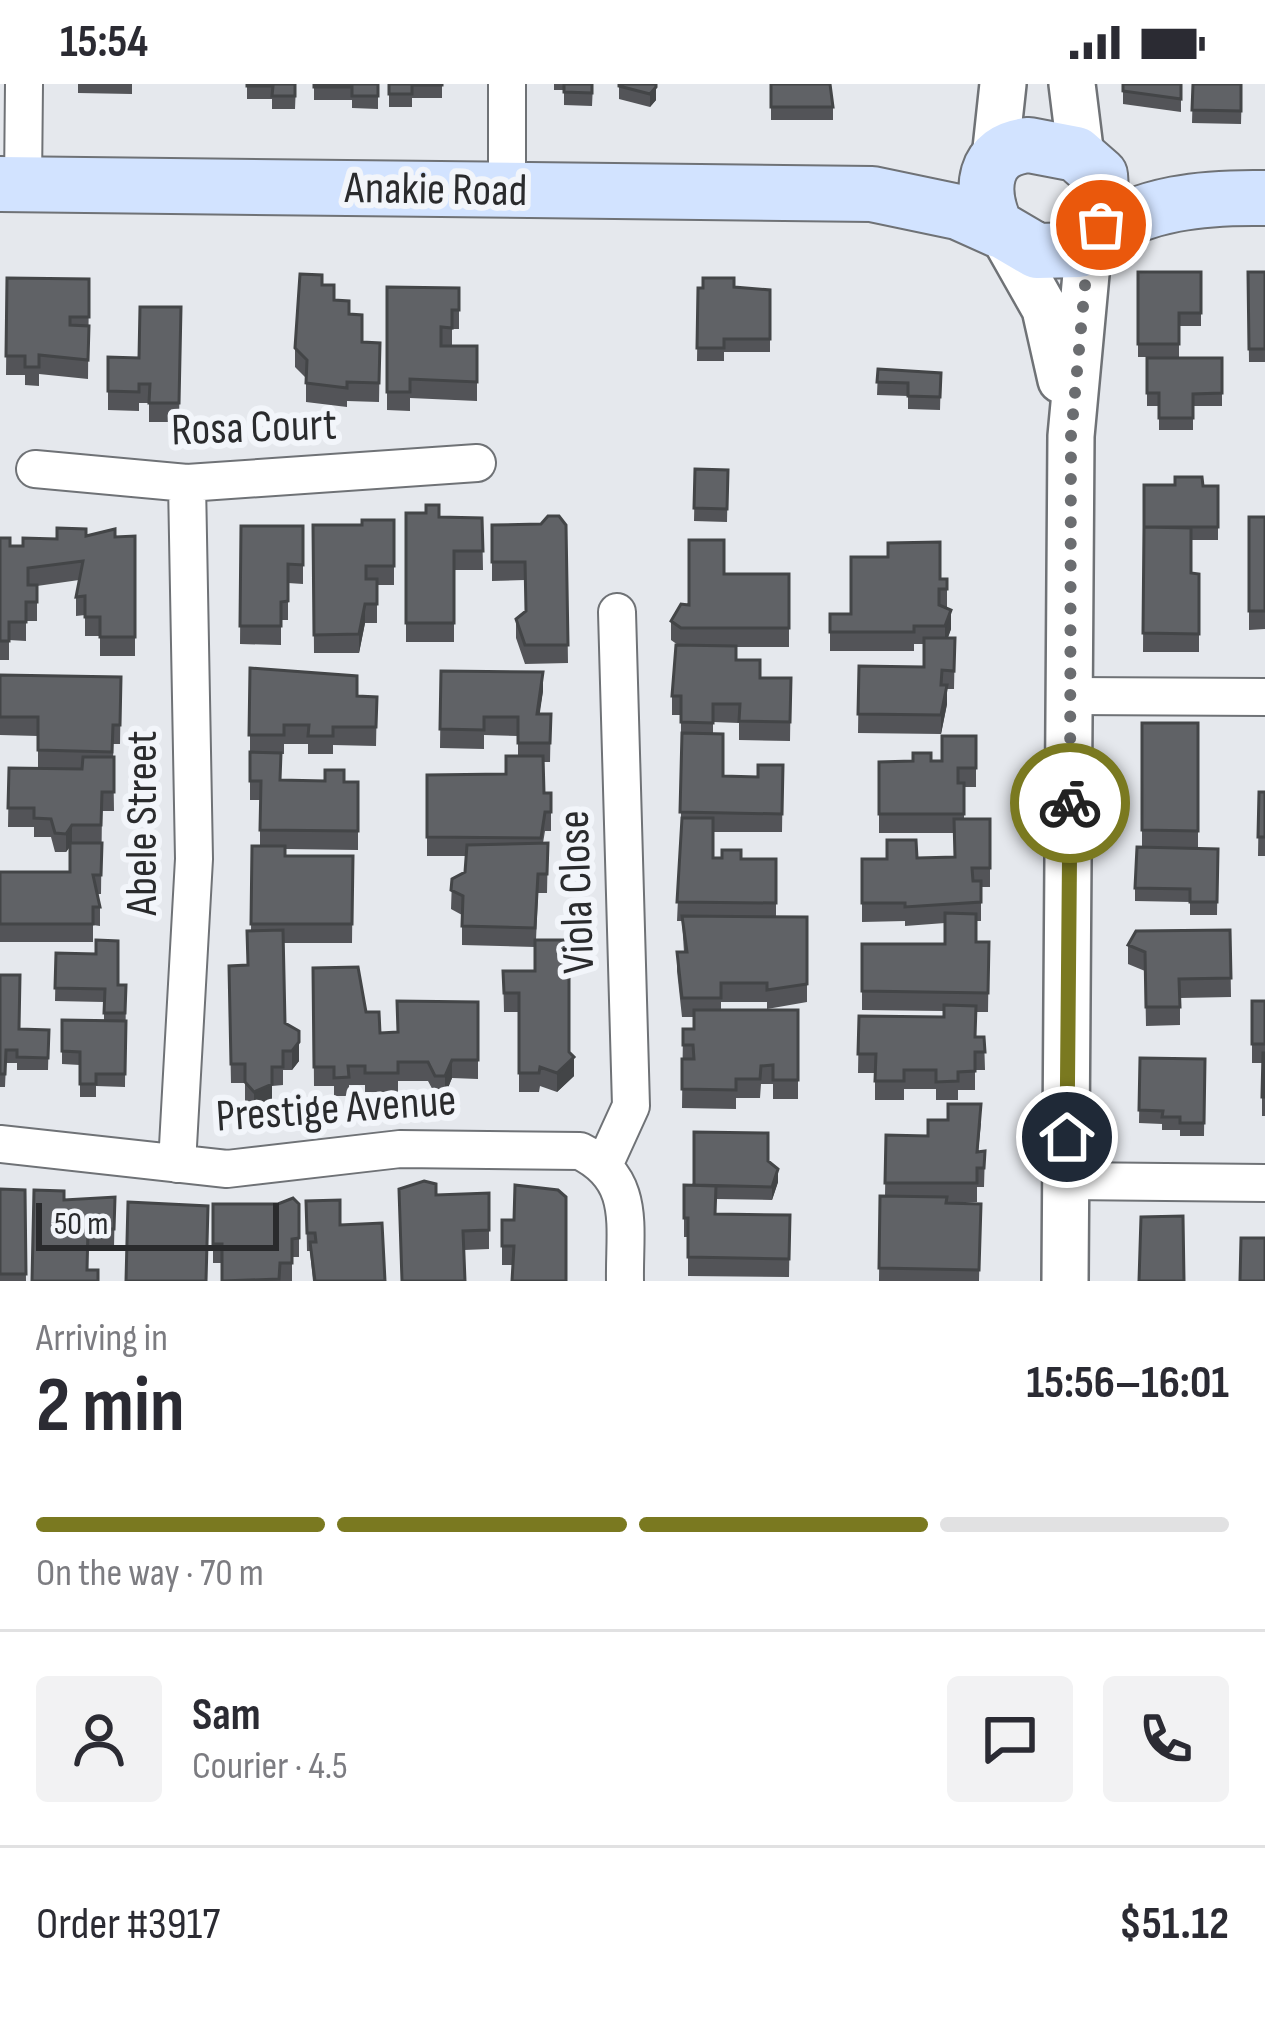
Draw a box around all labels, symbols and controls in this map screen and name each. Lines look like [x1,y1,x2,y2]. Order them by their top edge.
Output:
text: 15:54 [60,15,148,70]
street label: Anakie Road [343,161,528,219]
pin [1050,174,1152,276]
icon: bag [1068,192,1134,258]
street label: Rosa Court [170,398,338,458]
street label: Abele Street [115,730,170,917]
courier [1010,743,1130,863]
icon: bike [1037,770,1103,836]
street label: Viola Close [547,809,607,975]
street label: Prestige Avenue [214,1073,458,1145]
pin [1016,1086,1118,1188]
icon: home [1034,1104,1100,1170]
scale bar [36,1197,279,1250]
text: 50 m [54,1204,108,1244]
text: Arriving in [36,1315,168,1362]
text: 15:56–16:01 [1026,1356,1229,1411]
text: 2 min [36,1360,185,1453]
text: On the way · 70 m [36,1550,264,1597]
button: person [36,1676,162,1802]
button: chat [947,1676,1073,1802]
button: phone [1103,1676,1229,1802]
text: Sam [192,1688,261,1743]
text: Courier · 4.5 [192,1743,348,1790]
text: Order #3917 [36,1897,220,1952]
text: $51.12 [1119,1897,1229,1952]

